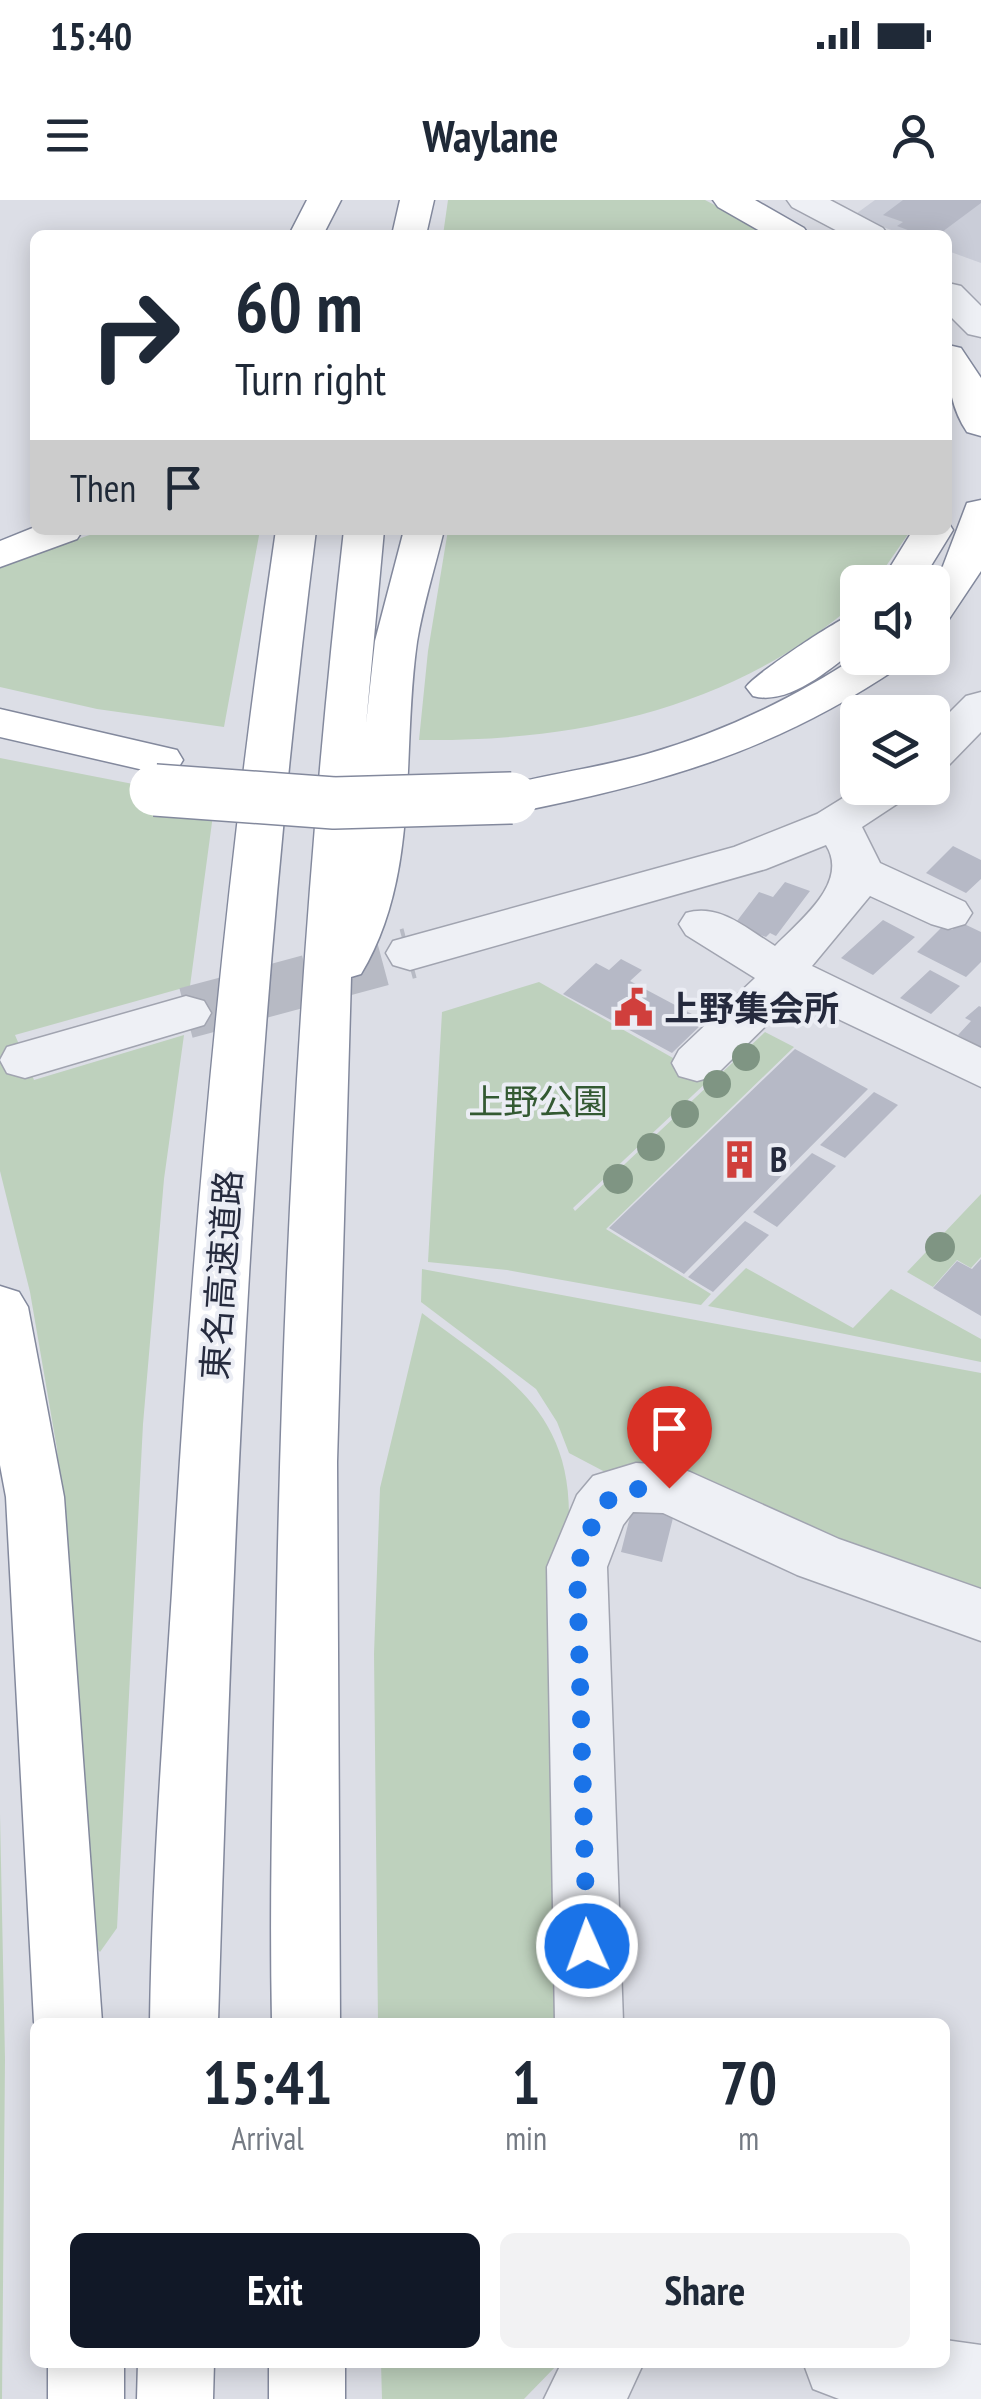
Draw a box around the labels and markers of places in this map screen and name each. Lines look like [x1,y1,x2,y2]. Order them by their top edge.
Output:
place label: 上野集会所 [664,985,839,1031]
public building icon: 上野集会所 [613,987,655,1029]
place label: B [770,1136,787,1182]
building icon: B [719,1138,761,1180]
pin [627,1386,712,1489]

